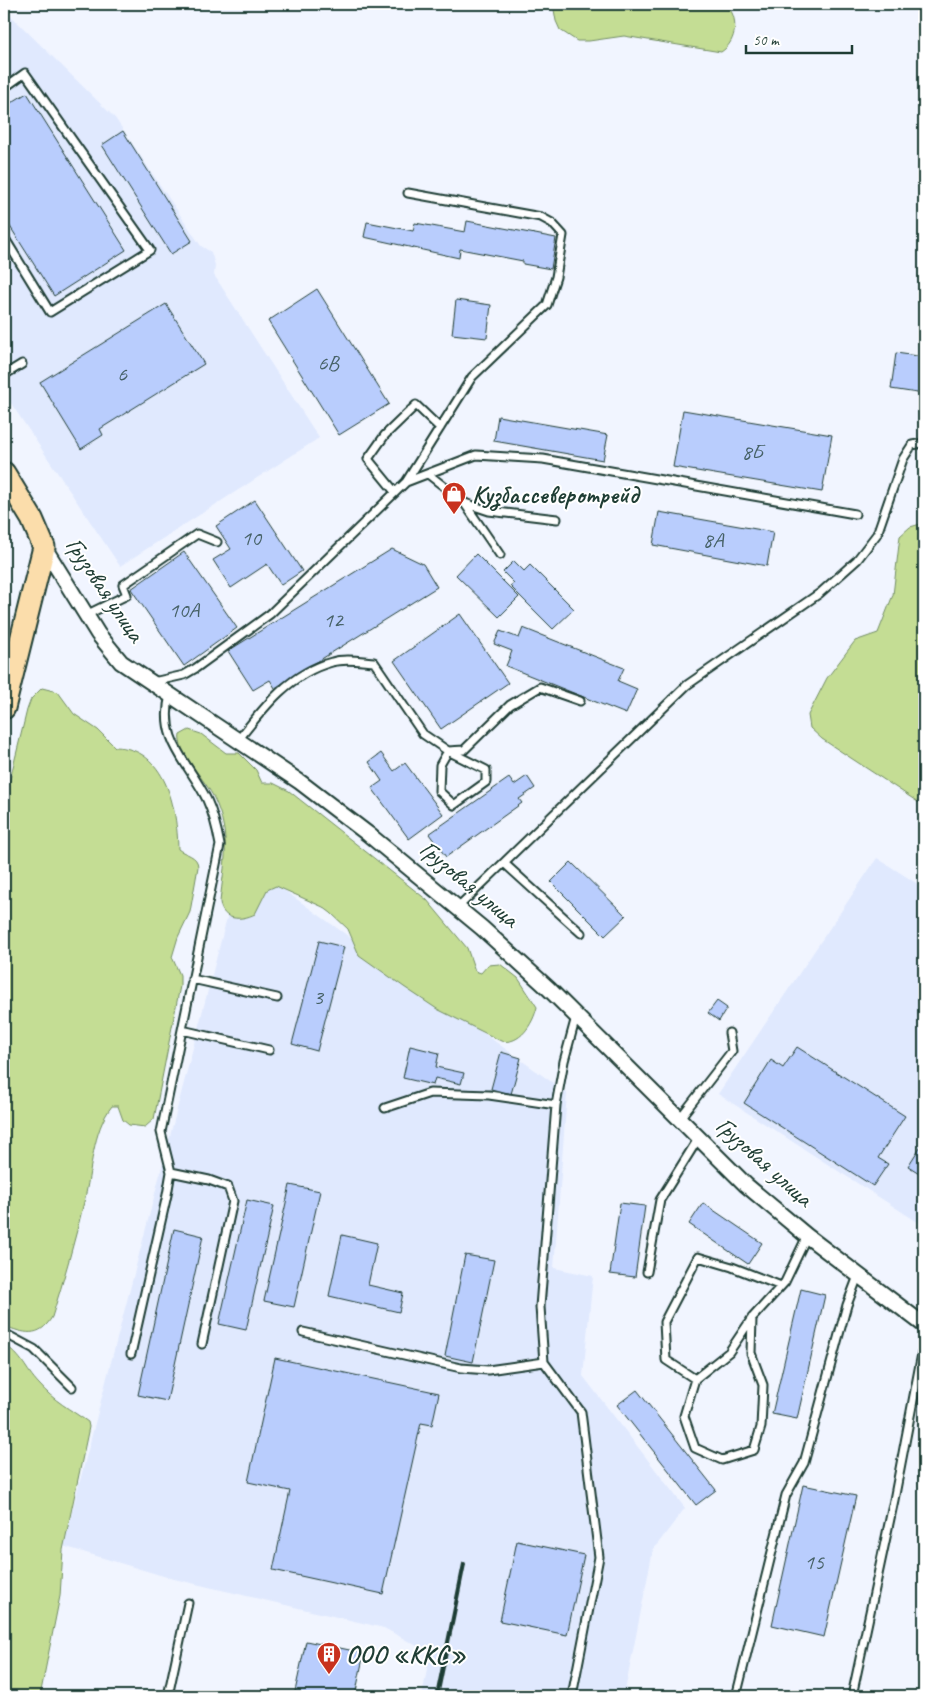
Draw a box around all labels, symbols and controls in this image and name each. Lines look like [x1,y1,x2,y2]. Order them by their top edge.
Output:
scale bar [746,22,852,54]
text: 50 m [753,31,780,50]
house number: 6В [317,349,340,377]
house number: 6 [117,360,128,388]
house number: 8Б [741,438,766,466]
place label: Кузбассеверотрейд [472,479,641,511]
shop icon: Кузбассеверотрейд [441,481,467,515]
house number: 10 [241,524,263,552]
house number: 8А [703,526,724,554]
street label: Грузовая улица [58,531,153,650]
house number: 10А [169,596,200,624]
house number: 12 [323,606,345,634]
street label: Грузовая улица [413,833,527,936]
house number: 3 [313,983,325,1011]
street label: Грузовая улица [709,1110,821,1215]
house number: 15 [804,1548,825,1576]
place label: ООО «ККС» [346,1639,466,1671]
building icon: ООО «ККС» [316,1641,342,1675]

